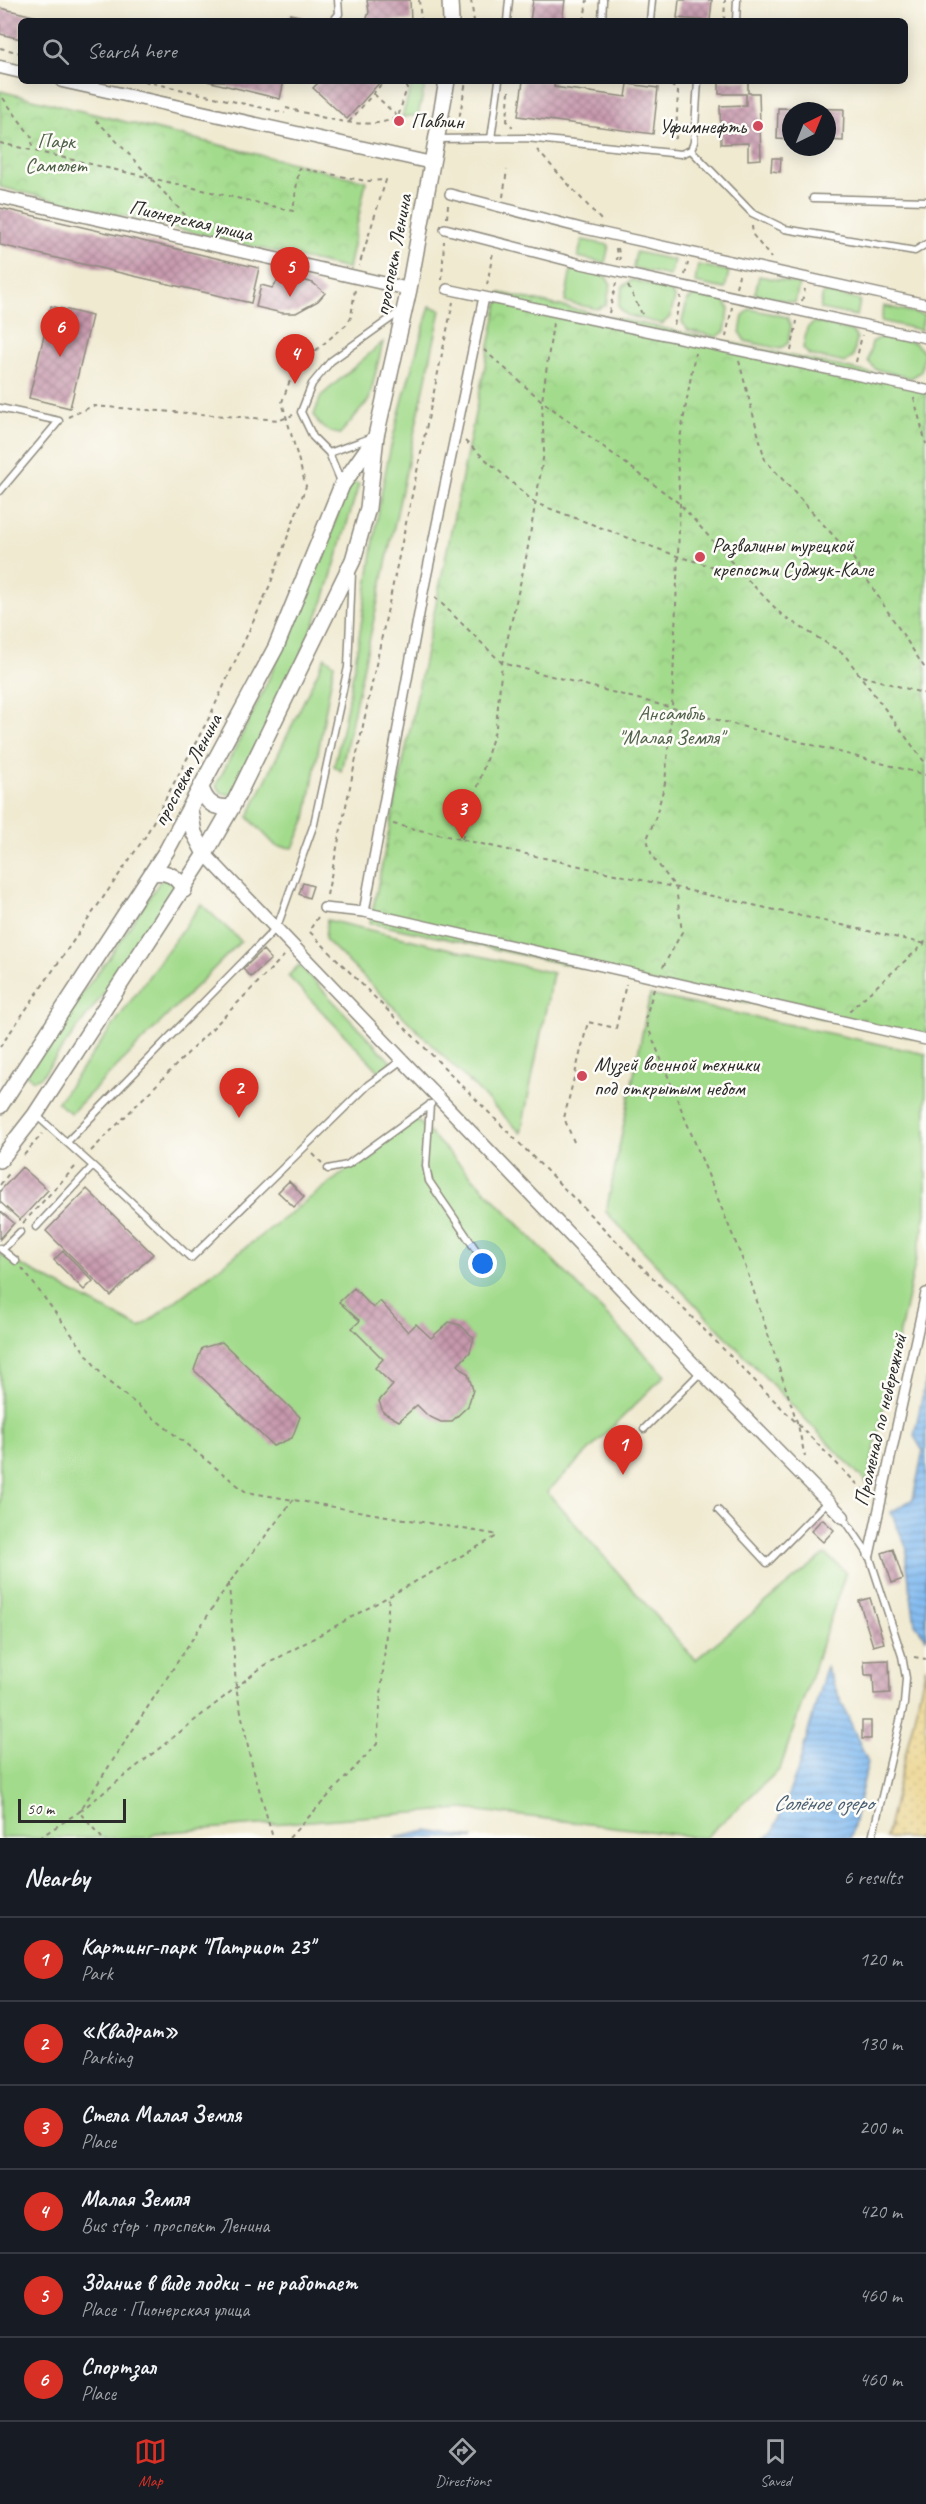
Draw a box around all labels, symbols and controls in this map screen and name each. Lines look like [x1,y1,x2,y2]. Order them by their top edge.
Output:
search box [18,18,908,84]
icon: search [39,35,72,68]
text: Search here [87,37,177,65]
north arrow [782,102,836,156]
place label: Павлин [411,108,465,134]
place label: Уфимнефть [659,113,748,139]
marker: Павлин [392,114,406,128]
marker: Уфимнефть [751,119,765,133]
park label: Парк Самолет [25,128,88,178]
street label: проспект Ленина [368,190,418,318]
street label: Пионерская улица [127,193,257,247]
pin: 5 [270,248,310,297]
pin: 6 [40,308,80,357]
pin: 4 [276,334,314,384]
place label: Развалины турецкой крепости Суджук-Кале [712,532,875,582]
marker: Развалины турецкой крепости Суджук-Кале [693,550,707,564]
park label: Ансамбль "Малая Земля" [618,700,728,750]
street label: проспект Ленина [147,708,228,831]
pin: 3 [442,790,482,839]
place label: Музей военной техники под открытым небом [594,1051,761,1101]
pin: 2 [220,1068,258,1118]
marker: Музей военной техники под открытым небом [575,1069,589,1083]
your location [468,1249,497,1278]
street label: Променад по небережной [848,1330,913,1509]
pin: 1 [604,1426,642,1475]
water label: Солёное озеро [773,1789,877,1817]
scale bar [18,1796,126,1824]
text: 50 m [27,1799,54,1819]
text: Nearby [24,1861,89,1894]
text: 6 results [843,1865,902,1890]
text: Картинг-парк "Патриот 23" [81,1933,314,1961]
text: 1 [39,1947,48,1972]
text: 120 m [859,1947,902,1972]
text: Park [81,1961,113,1986]
text: «Квадрат» [81,2017,178,2045]
text: 2 [39,2031,48,2056]
text: 130 m [859,2031,902,2056]
text: Parking [81,2045,133,2070]
text: Стела Малая Земля [81,2101,241,2129]
text: 3 [39,2115,48,2140]
text: 200 m [859,2115,902,2140]
text: Place [81,2129,116,2154]
text: Малая Земля [81,2185,189,2213]
text: 4 [39,2199,48,2224]
text: 420 m [859,2199,902,2224]
text: Bus stop · проспект Ленина [81,2213,269,2238]
text: Здание в виде лодки - не работает [81,2269,357,2297]
text: 5 [39,2283,48,2308]
text: 460 m [859,2283,902,2308]
text: Place · Пионерская улица [81,2297,249,2322]
text: Спортзал [81,2353,156,2381]
text: 6 [39,2367,48,2392]
text: 460 m [859,2367,902,2392]
text: Place [81,2381,116,2406]
tab: Map [134,2435,167,2491]
tab: Directions [435,2435,491,2491]
tab: Saved [759,2435,792,2491]

